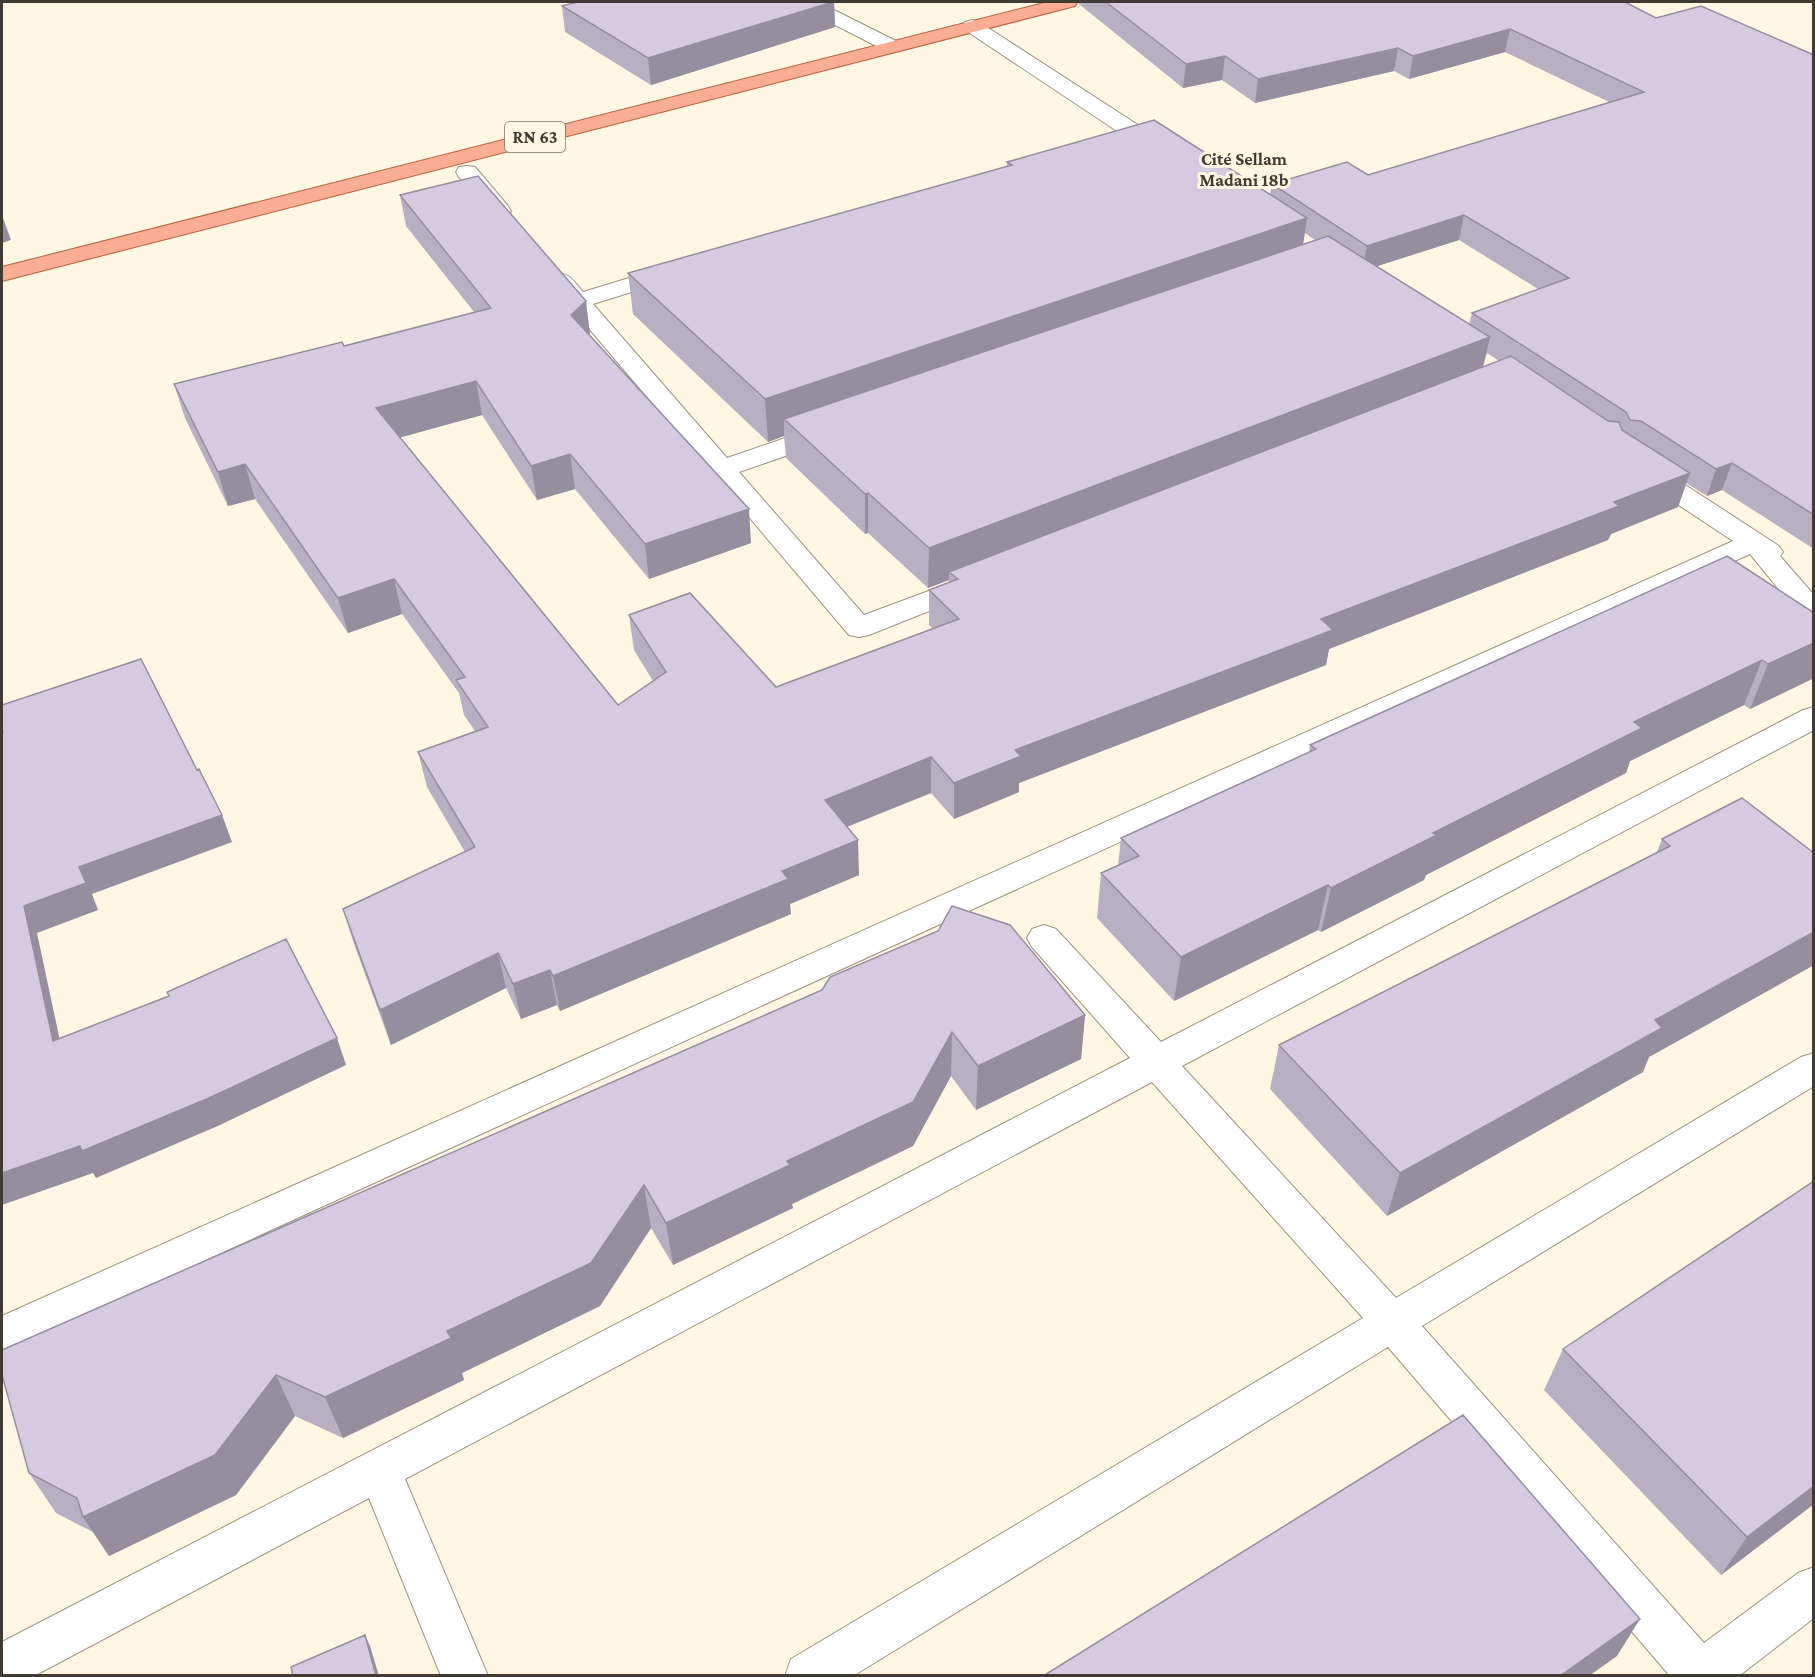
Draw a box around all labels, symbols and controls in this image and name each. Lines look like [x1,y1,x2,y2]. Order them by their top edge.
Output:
road number: RN 63 [505,122,565,152]
district label: Cité Sellam Madani 18b [1200,149,1289,190]

